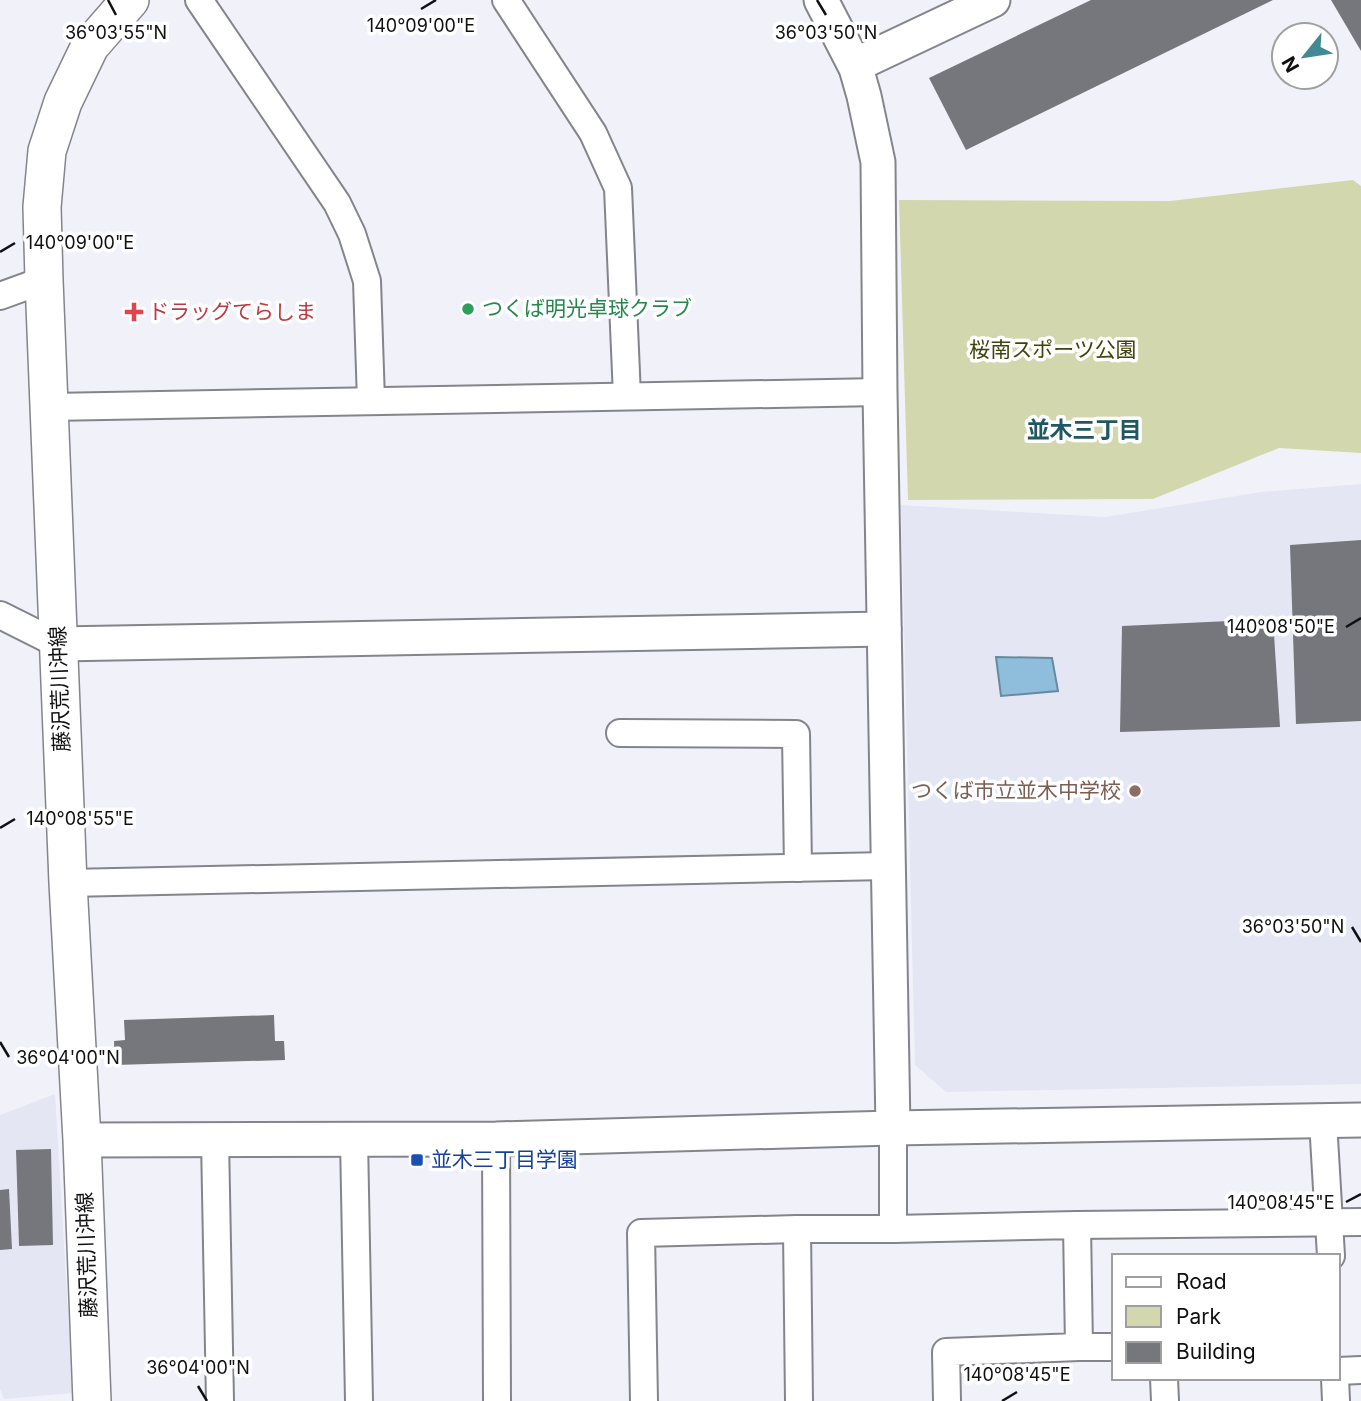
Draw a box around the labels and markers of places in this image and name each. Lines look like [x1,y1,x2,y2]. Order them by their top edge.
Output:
place label: つくば明光卓球クラブ [482,296,692,321]
place label: ドラッグてらしま [148,299,316,324]
marker: つくば明光卓球クラブ [460,301,476,317]
marker: ドラッグてらしま [126,304,142,320]
place label: つくば市立並木中学校 [911,778,1121,803]
marker: つくば市立並木中学校 [1127,783,1143,799]
place label: 並木三丁目学園 [431,1147,578,1172]
marker: 並木三丁目学園 [409,1152,425,1168]

